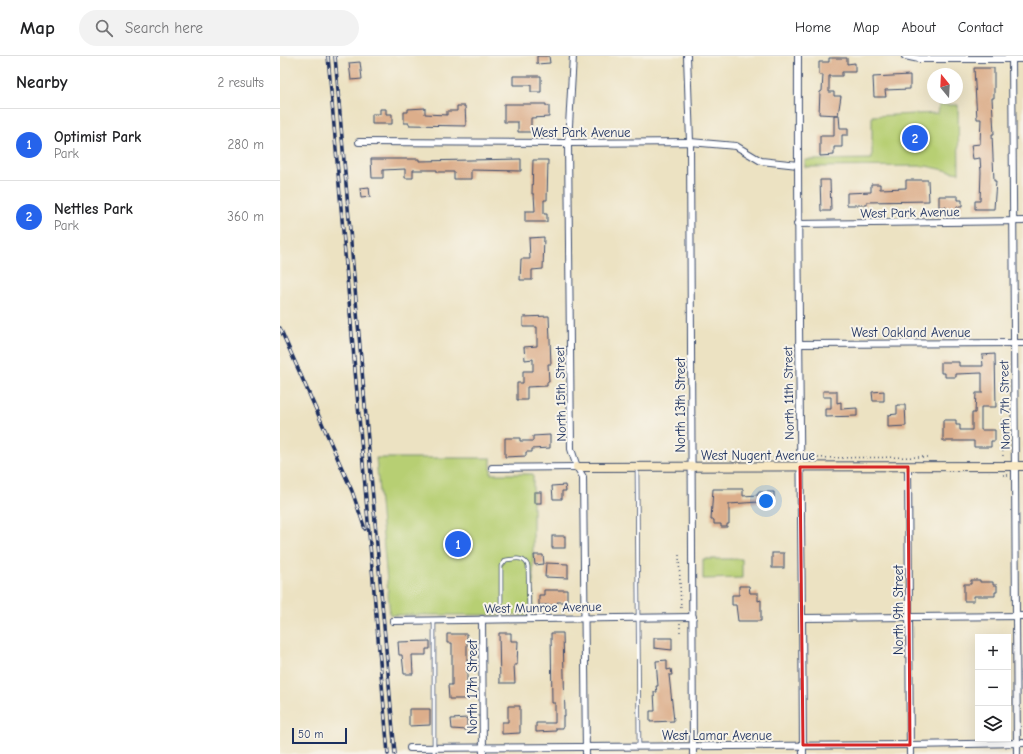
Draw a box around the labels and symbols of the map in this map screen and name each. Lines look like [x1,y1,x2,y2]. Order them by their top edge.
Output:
north arrow [927,68,963,104]
pin: 2 [902,123,928,153]
street label: West Park Avenue [531,125,631,140]
street label: West Park Avenue [860,204,960,221]
street label: West Oakland Avenue [851,325,971,340]
street label: North 15th Street [552,345,569,442]
street label: North 11th Street [780,345,797,440]
street label: North 13th Street [673,356,688,452]
street label: North 7th Street [996,359,1013,450]
street label: West Nugent Avenue [701,448,815,463]
your location [756,491,776,511]
pin: 1 [445,529,471,559]
street label: North 9th Street [891,564,906,655]
street label: West Munroe Avenue [484,599,602,616]
street label: North 17th Street [465,638,480,734]
scale bar [292,726,347,745]
street label: West Lamar Avenue [662,728,772,743]

